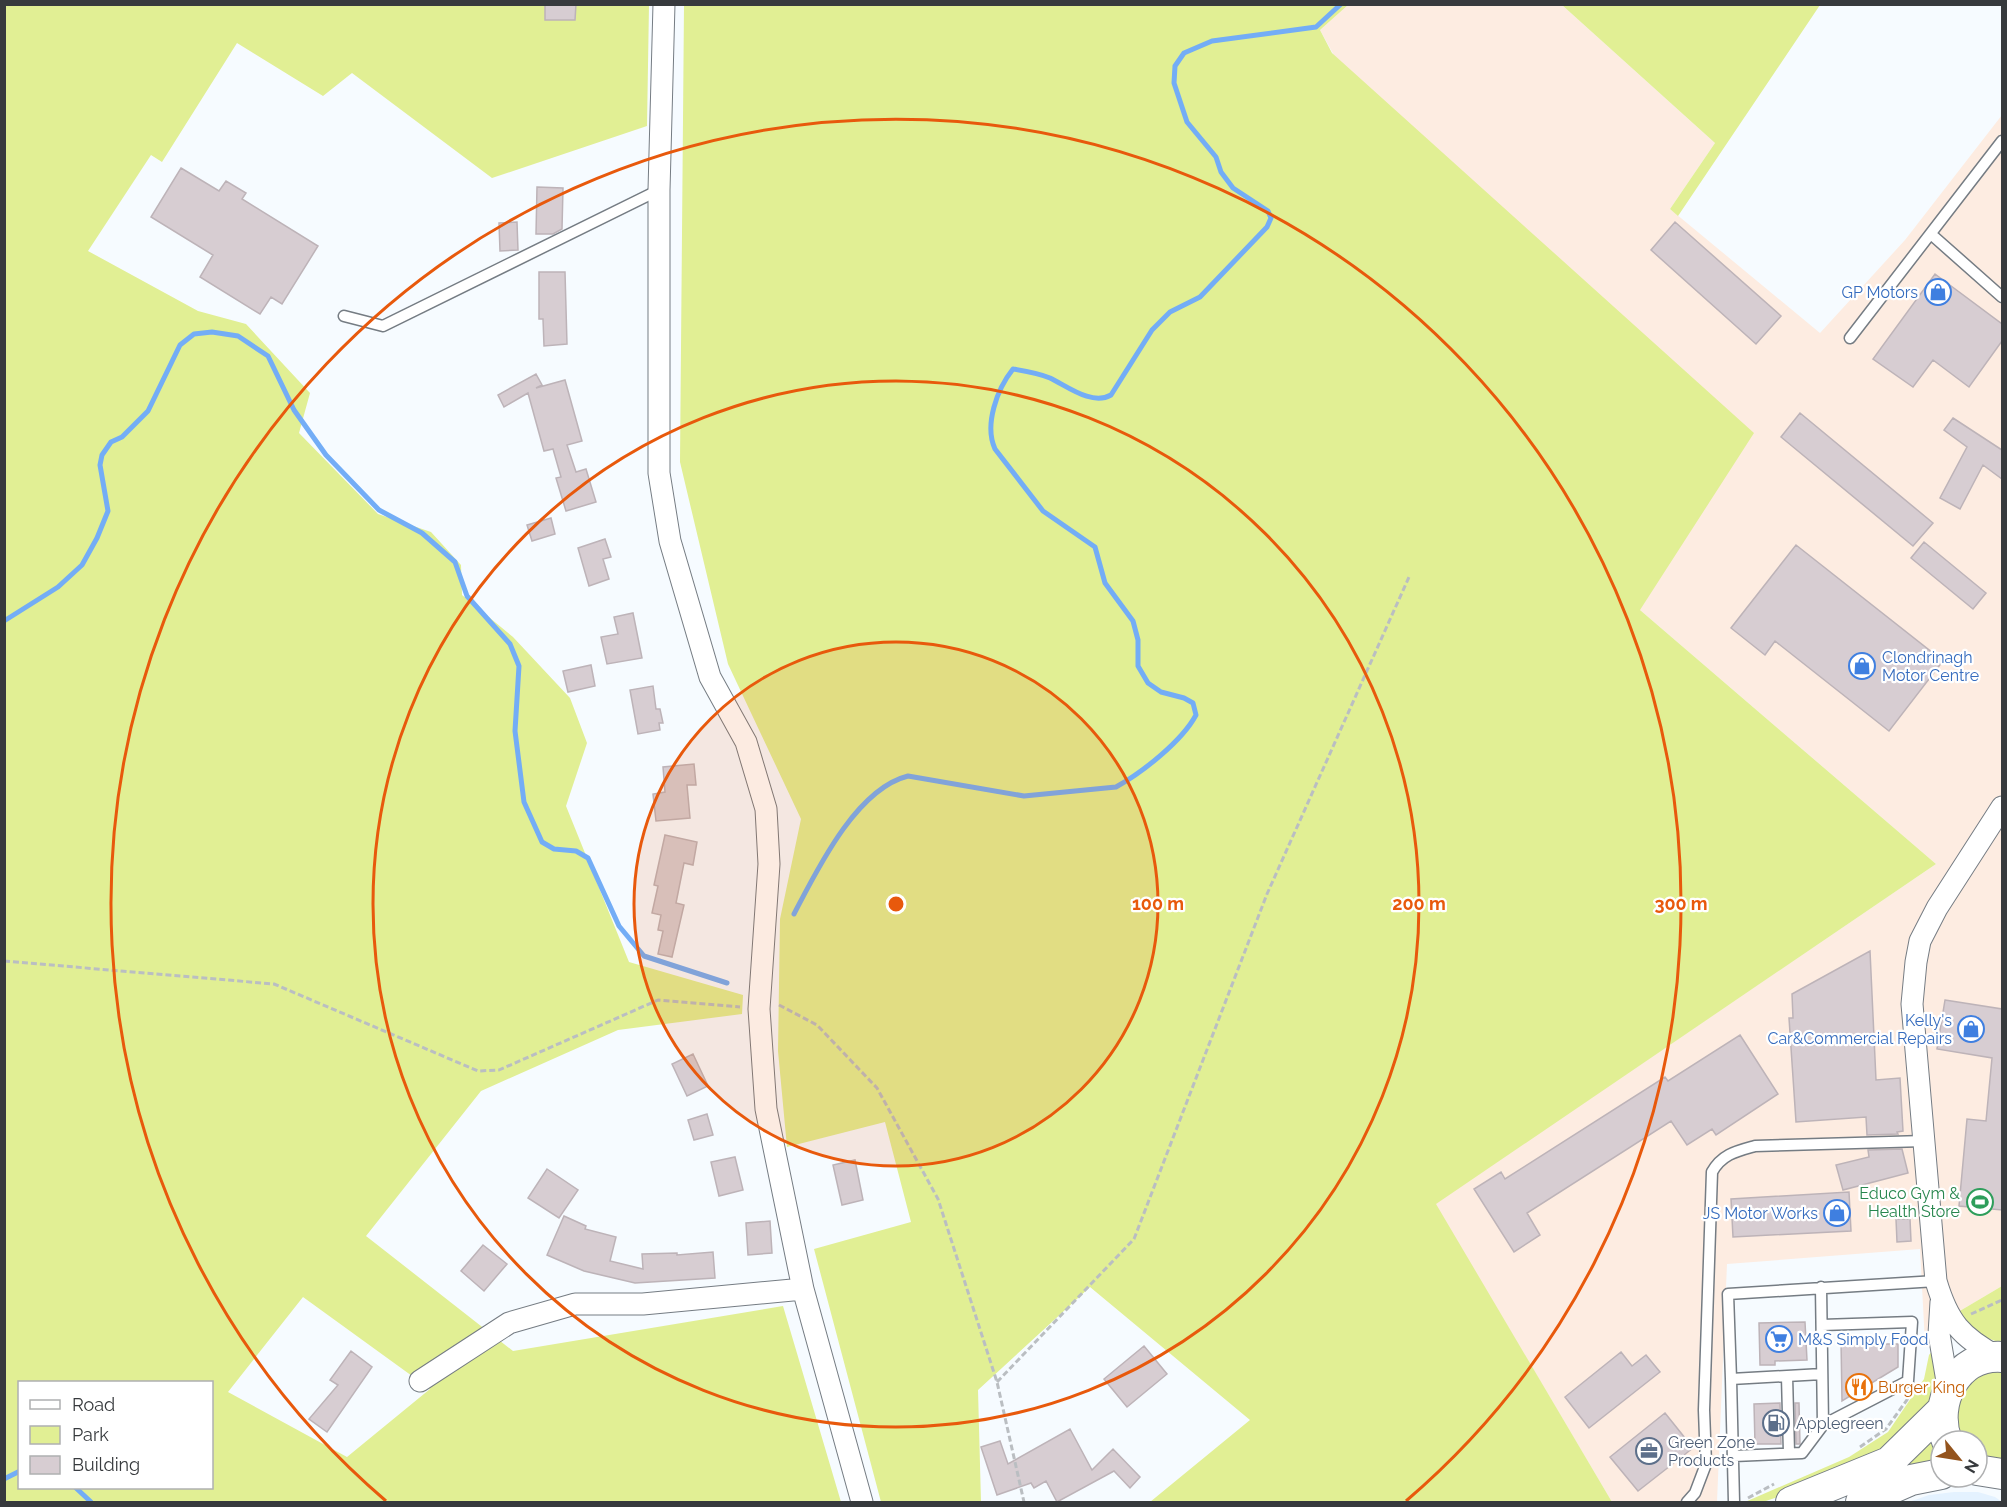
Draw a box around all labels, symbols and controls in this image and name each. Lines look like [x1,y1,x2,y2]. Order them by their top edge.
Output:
shop icon: GP Motors [1923,277,1953,307]
place label: GP Motors [1842,283,1918,302]
place label: Clondrinagh Motor Centre [1882,648,1979,685]
shop icon: Clondrinagh Motor Centre [1847,651,1877,681]
text: 100 m [1132,893,1184,914]
text: 200 m [1392,893,1446,914]
text: 300 m [1654,893,1708,914]
centre of rings [886,894,906,914]
place label: Kelly's Car&Commercial Repairs [1767,1011,1952,1048]
shop icon: Kelly's Car&Commercial Repairs [1956,1014,1986,1044]
place label: Educo Gym & Health Store [1859,1184,1960,1221]
sports icon: Educo Gym & Health Store [1965,1187,1995,1217]
shop icon: JS Motor Works [1822,1198,1852,1228]
place label: JS Motor Works [1703,1204,1818,1223]
supermarket icon: M&S Simply Food [1764,1324,1794,1354]
place label: M&S Simply Food [1798,1330,1929,1349]
restaurant icon: Burger King [1844,1372,1874,1402]
place label: Burger King [1878,1378,1965,1397]
legend [18,1381,213,1489]
text: Road [72,1394,115,1415]
fuel station icon: Applegreen [1761,1408,1791,1438]
place label: Applegreen [1796,1414,1884,1433]
text: Park [72,1424,109,1445]
north arrow [1929,1429,1989,1489]
place label: Green Zone Products [1668,1433,1755,1470]
office icon: Green Zone Products [1634,1436,1664,1466]
text: Building [72,1454,140,1475]
text: N [1960,1456,1983,1476]

